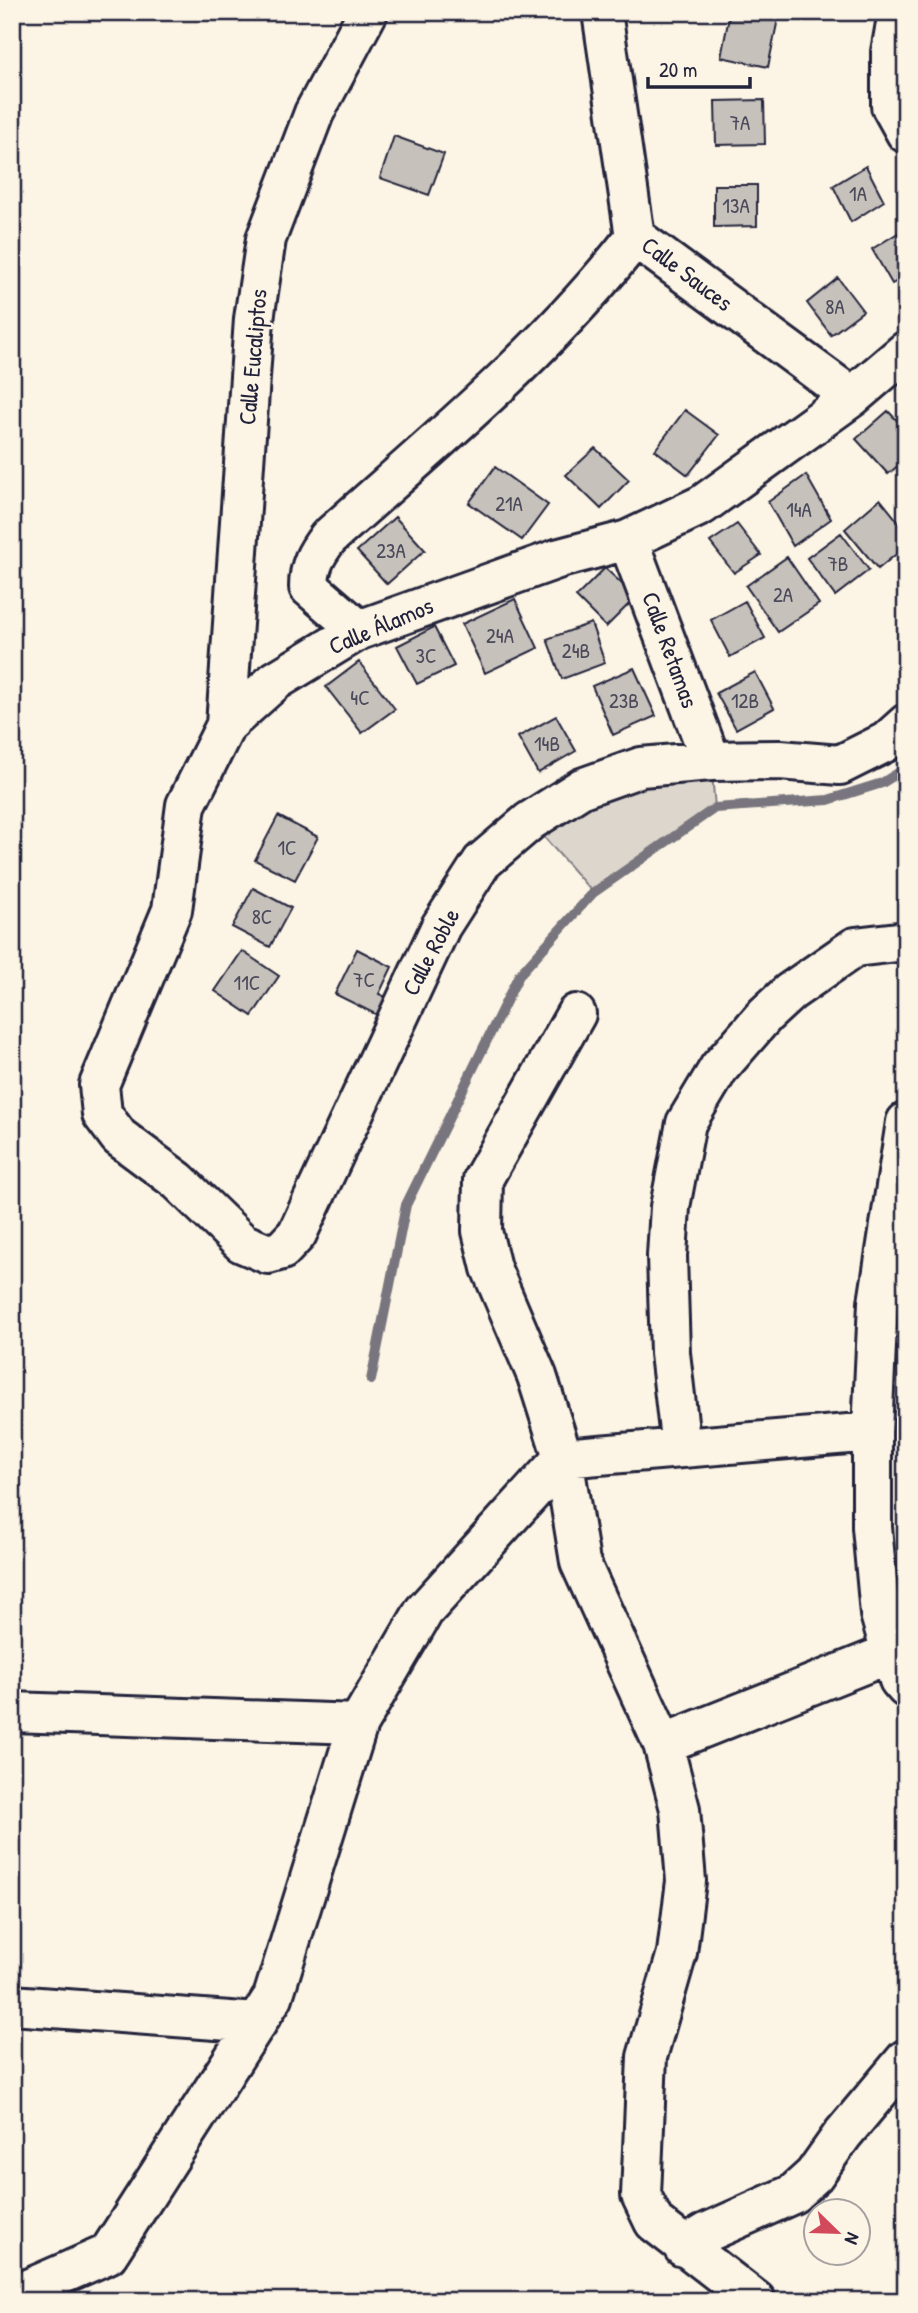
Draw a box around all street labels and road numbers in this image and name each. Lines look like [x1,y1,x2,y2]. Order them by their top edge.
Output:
street label: Calle Sauces [636,228,740,318]
street label: Calle Eucaliptos [230,288,274,426]
street label: Calle Retamas [635,587,707,712]
street label: Calle Álamos [323,589,438,661]
street label: Calle Roble [394,902,467,1001]

